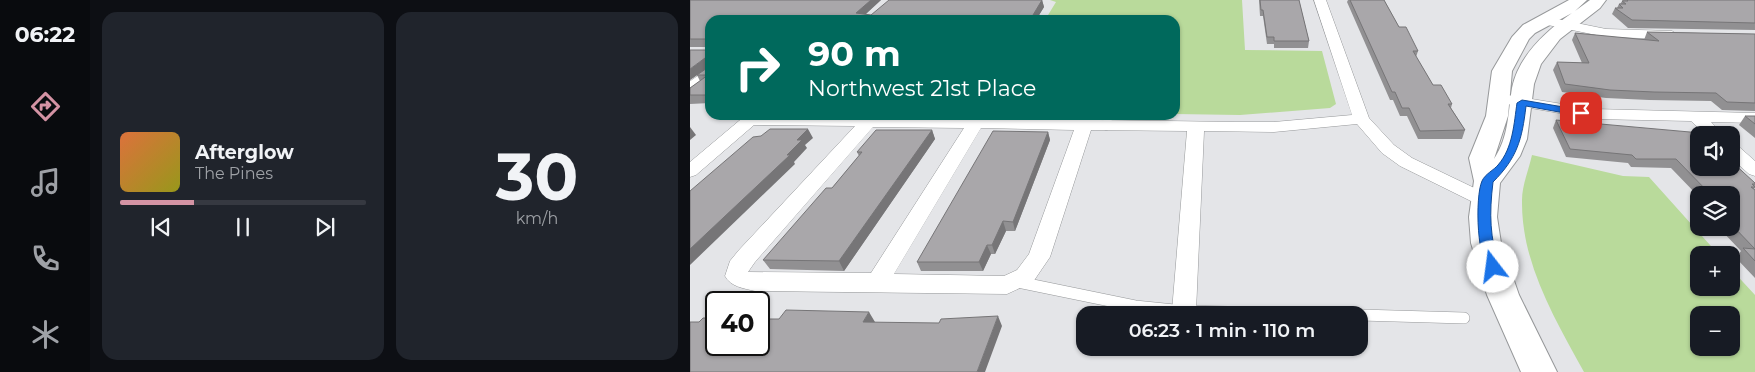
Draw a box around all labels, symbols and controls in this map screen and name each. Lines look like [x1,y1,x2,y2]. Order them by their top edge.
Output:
text: 06:22 [15,21,75,48]
text: 90 m [808,32,901,75]
icon: right [725,35,790,100]
text: Northwest 21st Place [808,75,1036,102]
icon: directions [28,89,63,124]
pin [1560,92,1602,134]
icon: arrive [1567,99,1595,127]
map controls [1690,126,1740,356]
button: sound [1690,126,1740,176]
text: 30 [496,137,578,216]
text: Afterglow [195,141,294,164]
text: The Pines [195,164,273,183]
icon: music [28,165,63,200]
button: layers [1690,186,1740,236]
text: km/h [516,209,558,228]
icon: previous [147,213,175,241]
icon: pause [229,213,257,241]
icon: next [311,213,339,241]
position arrow [1466,240,1518,292]
icon: phone [28,241,63,276]
button: + [1690,246,1740,296]
speed limit sign: 40 [705,291,770,356]
button: − [1690,306,1740,356]
icon: climate [28,317,63,352]
text: 06:23 · 1 min · 110 m [1129,319,1315,342]

